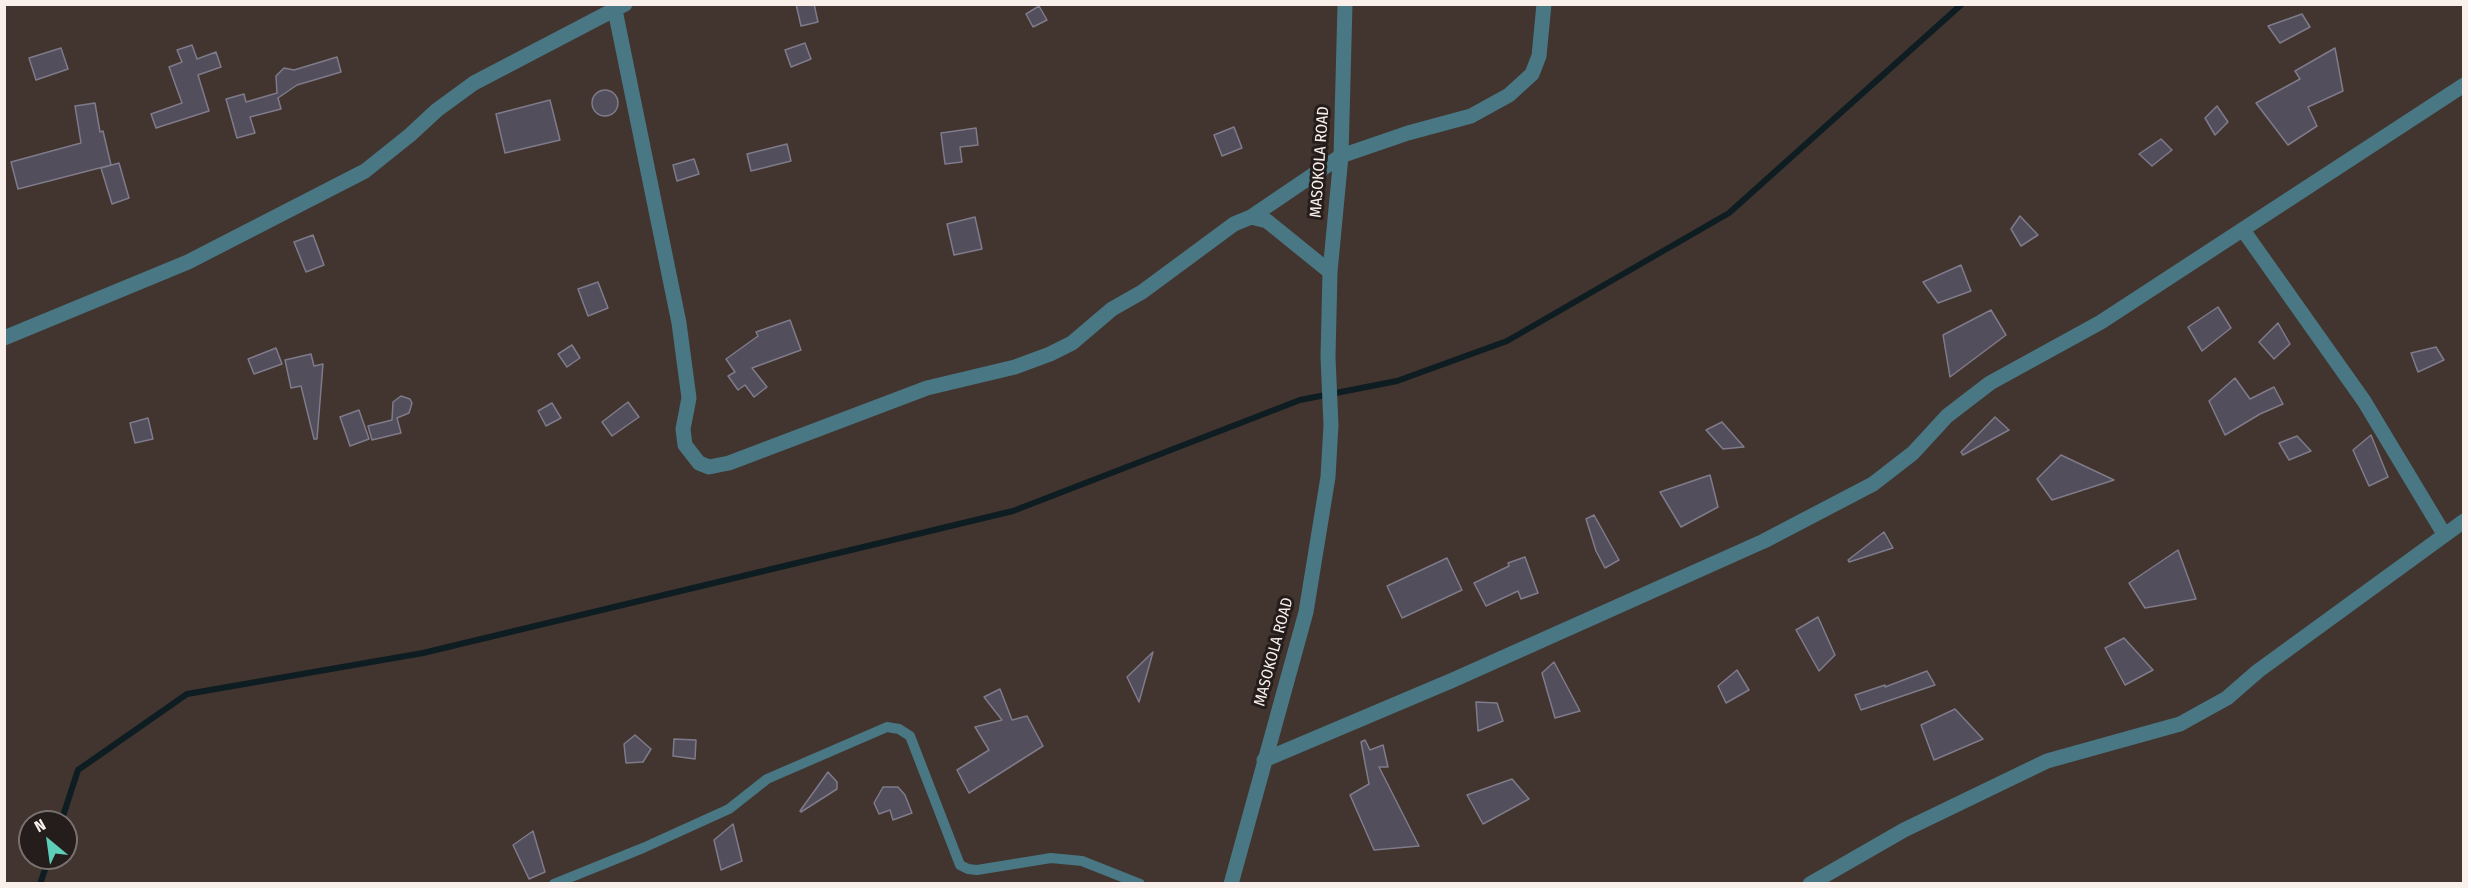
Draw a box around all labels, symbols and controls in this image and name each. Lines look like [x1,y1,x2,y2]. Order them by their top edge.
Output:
street label: MASOKOLA ROAD [1307,106,1333,218]
street label: MASOKOLA ROAD [1250,596,1298,708]
north arrow [18,810,78,870]
text: N [31,815,49,836]

